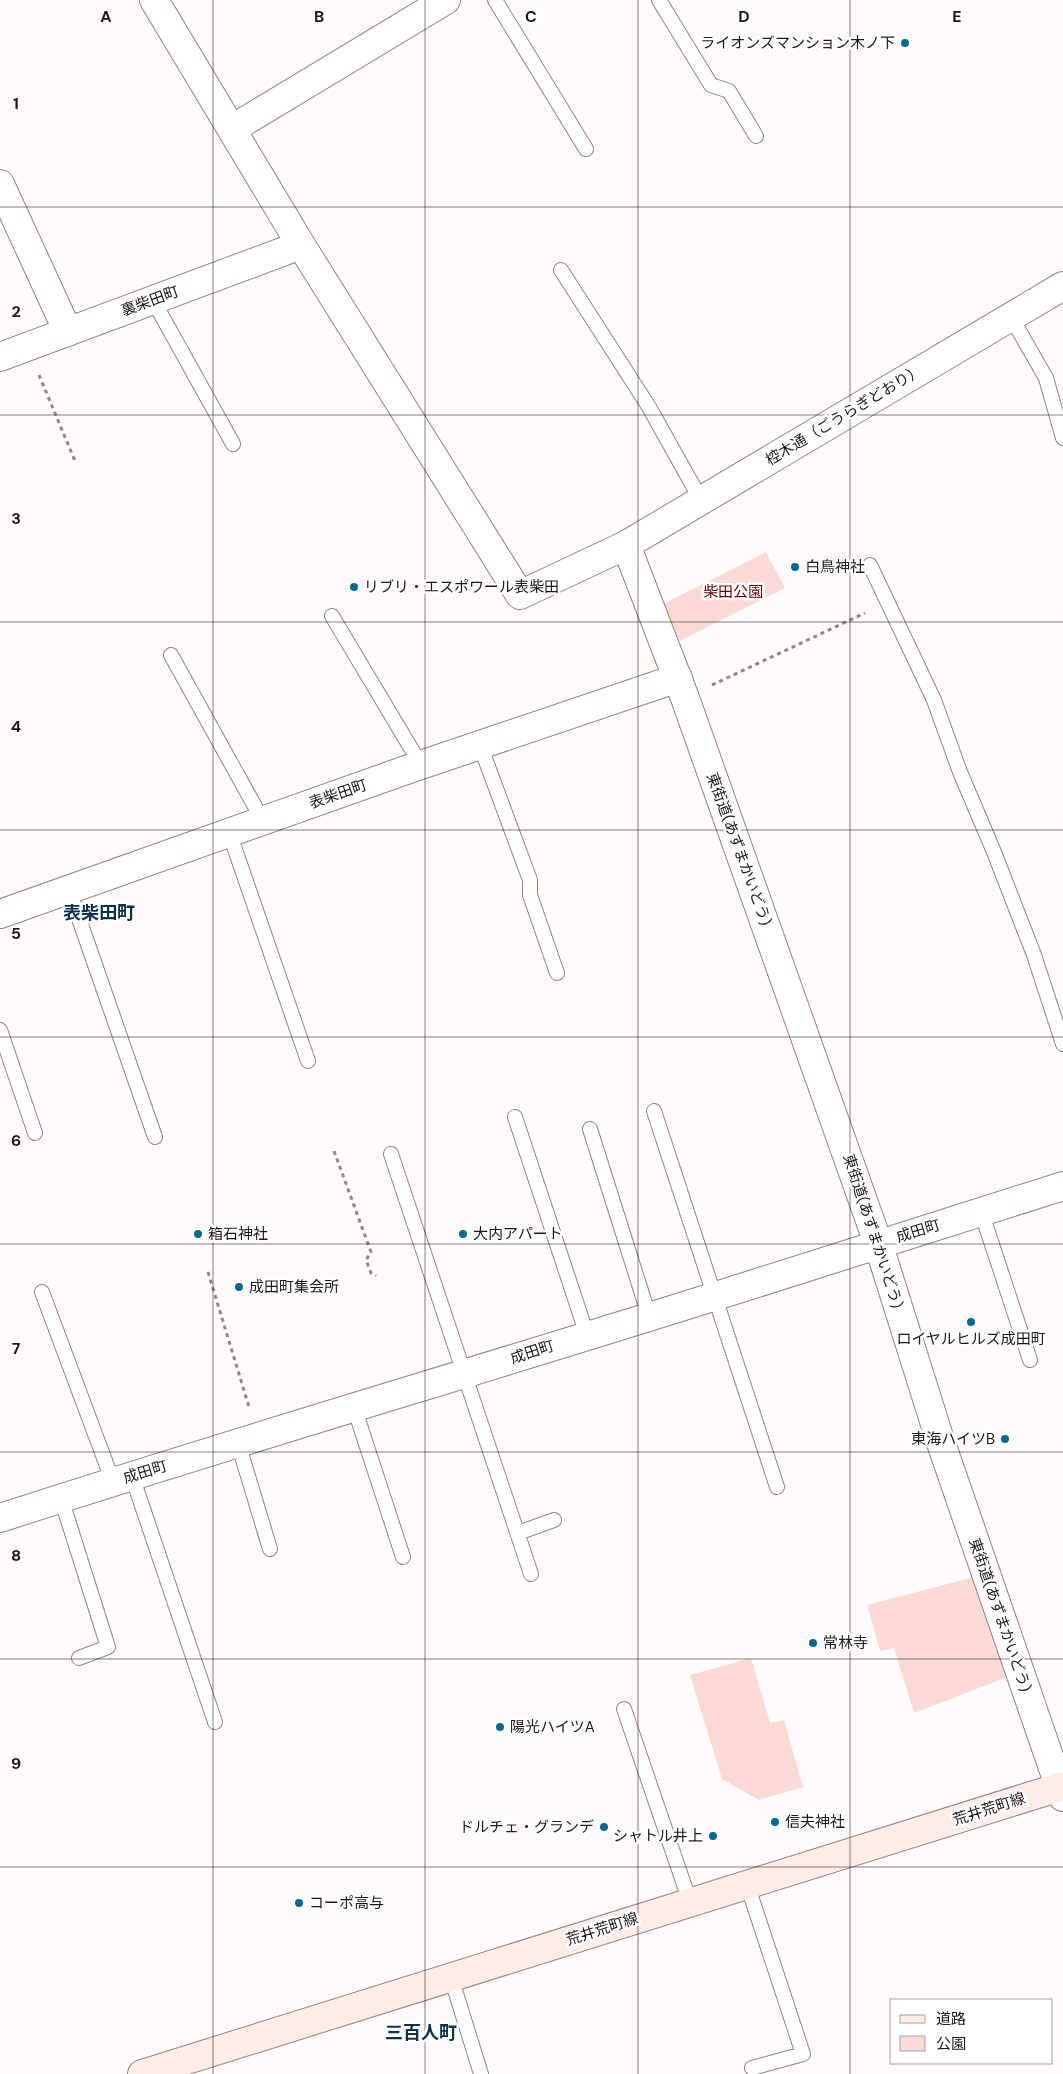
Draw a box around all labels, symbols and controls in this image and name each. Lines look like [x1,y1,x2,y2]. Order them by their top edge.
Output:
text: A [100,6,112,27]
text: B [314,6,324,27]
text: C [525,6,537,27]
text: D [738,6,750,27]
text: E [952,6,962,27]
place label: ライオンズマンション木ノ下 [700,33,895,53]
marker: ライオンズマンション木ノ下 [899,37,911,49]
text: 1 [13,93,19,114]
street label: 裏柴田町 [118,281,182,321]
text: 2 [11,301,21,322]
street label: 椌木通（ごうらぎどおり） [762,360,926,470]
text: 3 [11,508,21,529]
place label: 白鳥神社 [805,557,865,577]
marker: 白鳥神社 [789,561,801,573]
place label: リブリ・エスポワール表柴田 [364,577,559,597]
marker: リブリ・エスポワール表柴田 [348,581,360,593]
park label: 柴田公園 [703,582,763,602]
text: 4 [11,716,21,737]
street label: 東街道(あずまかいどう) [702,770,776,928]
street label: 表柴田町 [306,775,370,813]
district label: 表柴田町 [63,901,135,925]
text: 5 [11,923,21,944]
text: 6 [11,1130,21,1151]
street label: 東街道(あずまかいどう) [839,1151,907,1311]
street label: 成田町 [894,1215,942,1247]
place label: 箱石神社 [208,1224,268,1244]
place label: 大内アパート [473,1224,563,1244]
marker: 箱石神社 [192,1228,204,1240]
marker: 大内アパート [457,1228,469,1240]
place label: 成田町集会所 [249,1277,339,1297]
marker: 成田町集会所 [233,1281,245,1293]
marker: ロイヤルヒルズ成田町 [965,1316,977,1328]
place label: ロイヤルヒルズ成田町 [896,1329,1046,1349]
street label: 成田町 [508,1336,556,1368]
text: 7 [12,1338,21,1359]
place label: 東海ハイツB [911,1429,995,1449]
marker: 東海ハイツB [999,1433,1011,1445]
street label: 成田町 [121,1456,169,1488]
street label: 東街道(あずまかいどう) [964,1536,1036,1694]
text: 8 [11,1545,21,1566]
place label: 常林寺 [823,1633,868,1653]
marker: 常林寺 [807,1637,819,1649]
place label: 陽光ハイツA [510,1717,595,1737]
marker: 陽光ハイツA [494,1721,506,1733]
text: 9 [11,1753,21,1774]
street label: 荒井荒町線 [950,1788,1028,1830]
place label: 信夫神社 [785,1812,845,1832]
marker: 信夫神社 [769,1816,781,1828]
place label: ドルチェ・グランデ [459,1817,594,1837]
marker: ドルチェ・グランデ [598,1821,610,1833]
place label: シャトル井上 [613,1826,703,1846]
marker: シャトル井上 [707,1830,719,1842]
place label: コーポ高与 [309,1893,384,1913]
marker: コーポ高与 [293,1897,305,1909]
street label: 荒井荒町線 [563,1908,641,1950]
legend [890,1999,1053,2064]
text: 道路 [936,2009,966,2029]
district label: 三百人町 [385,2021,457,2045]
text: 公園 [936,2034,966,2054]

